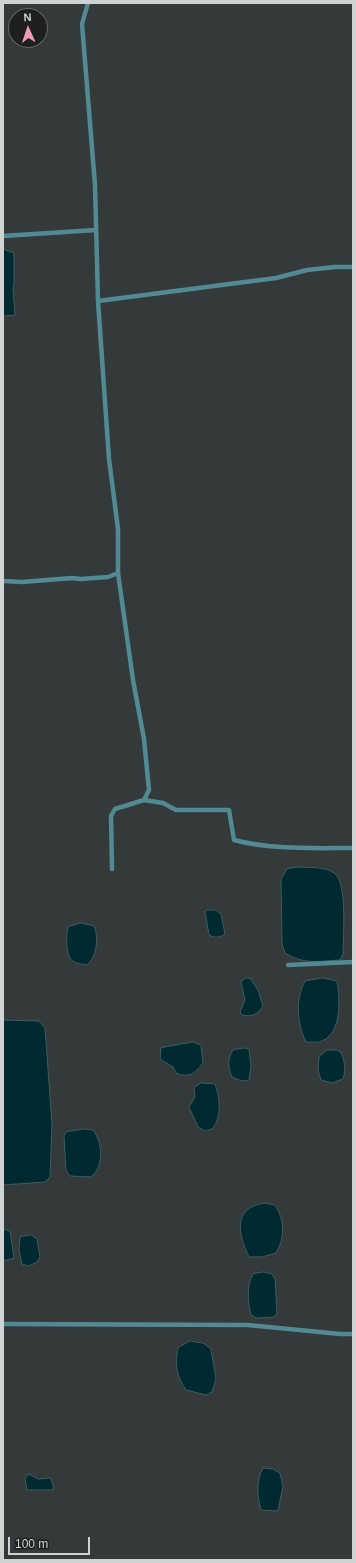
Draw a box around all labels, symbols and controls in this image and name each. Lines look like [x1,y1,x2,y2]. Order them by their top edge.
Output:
north arrow [8,8,48,48]
text: N [23,11,32,23]
scale bar [10,1529,92,1555]
text: 100 m [15,1537,48,1551]

